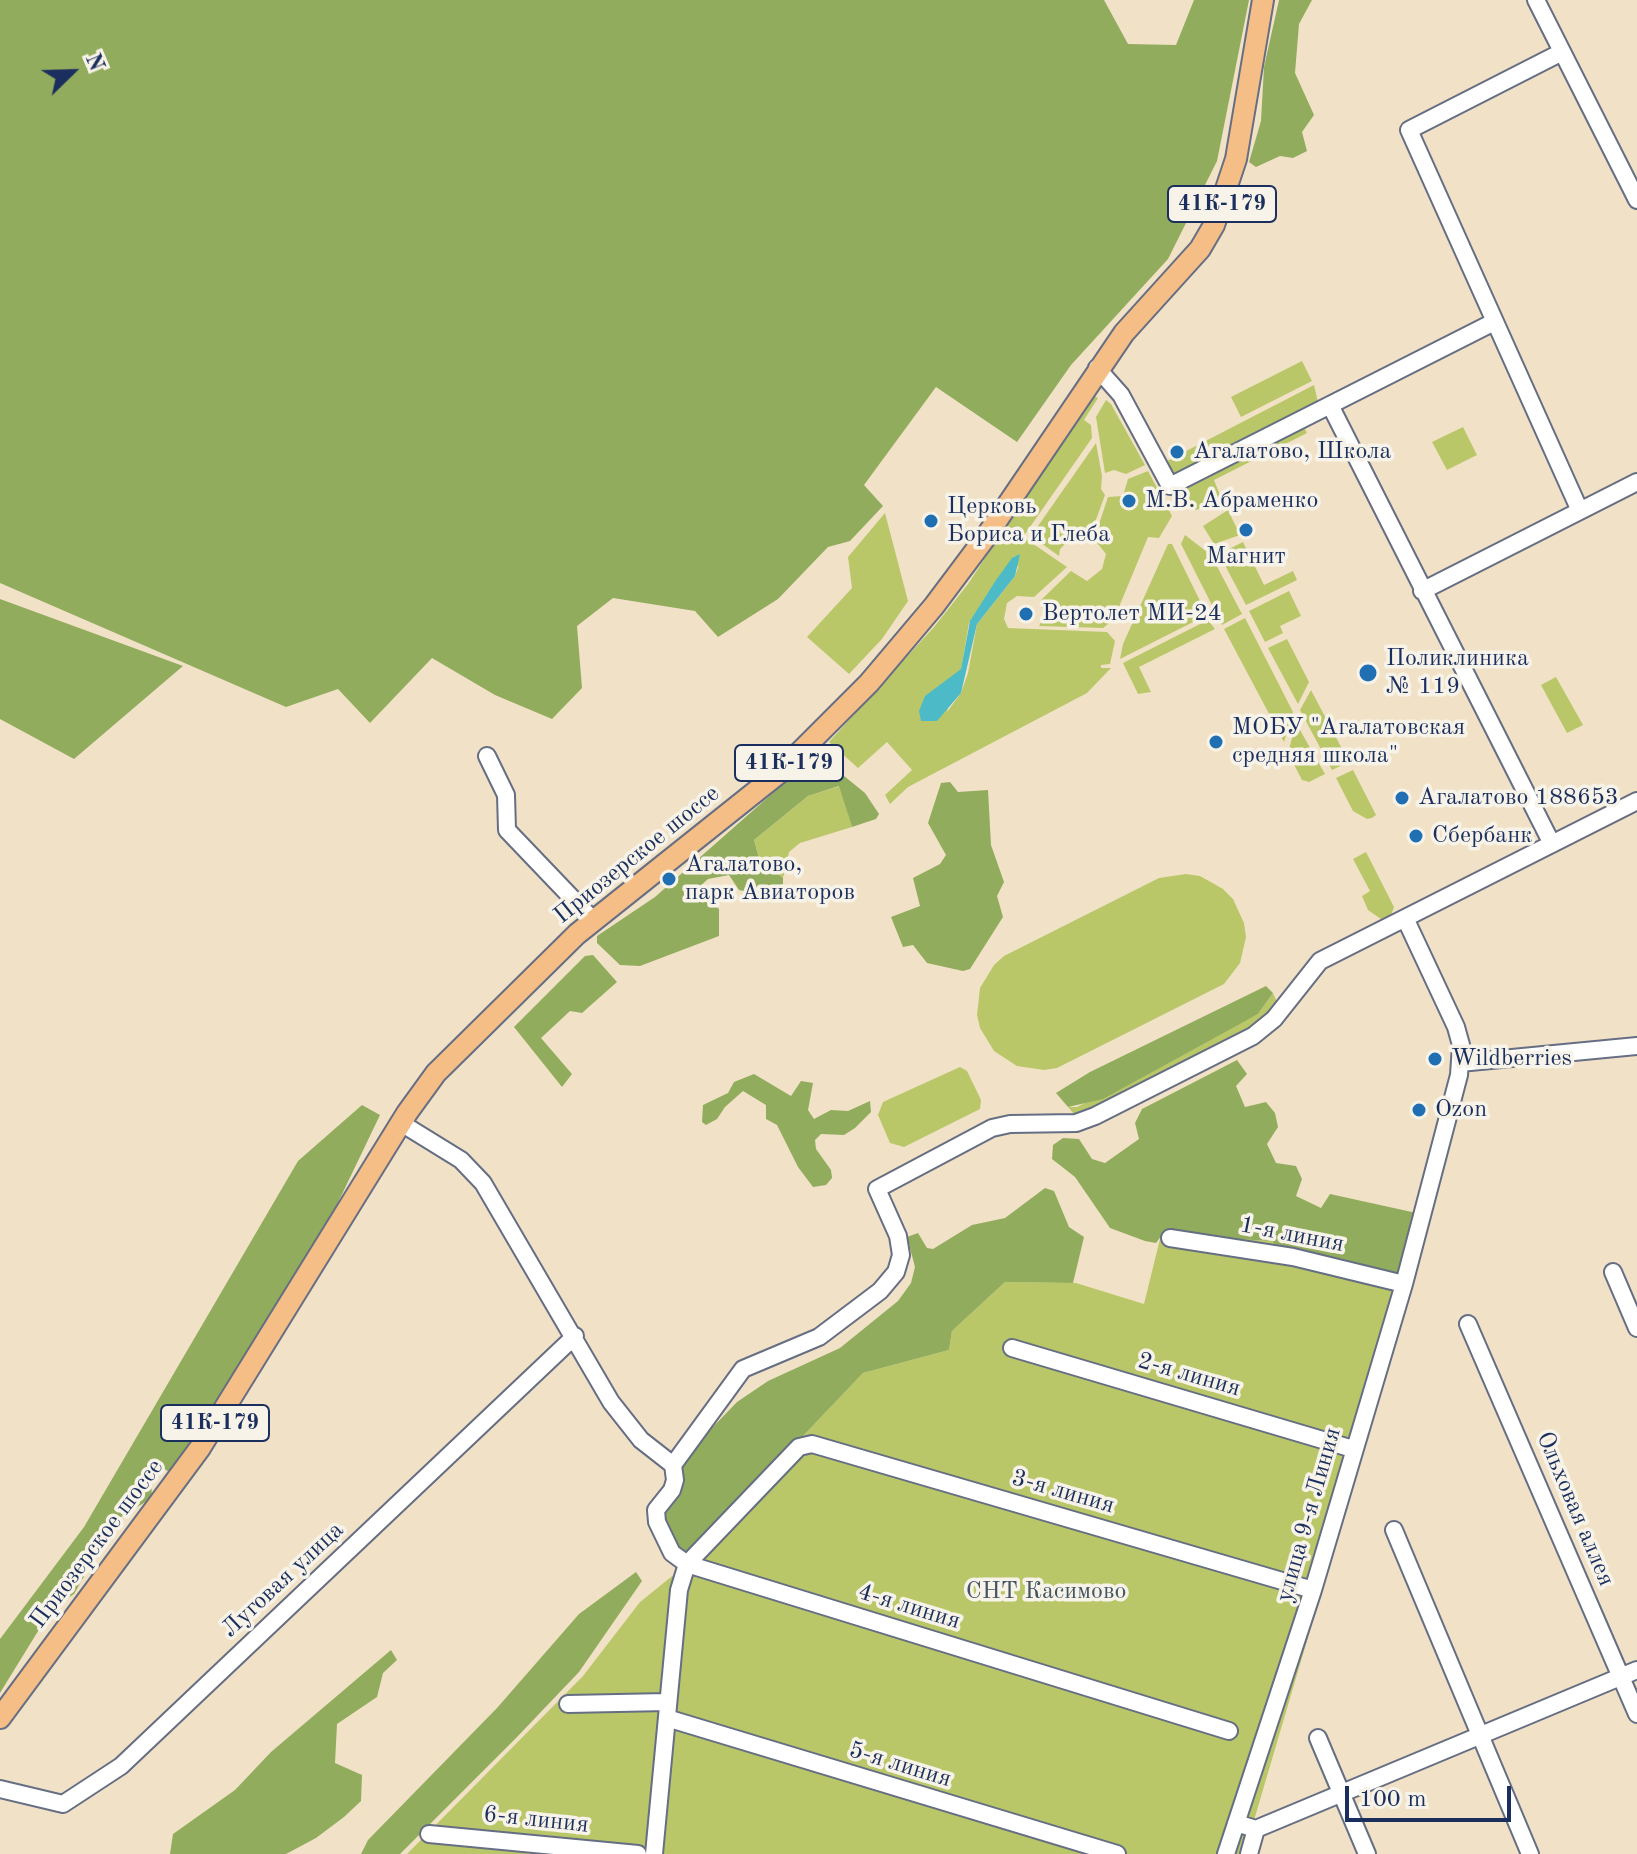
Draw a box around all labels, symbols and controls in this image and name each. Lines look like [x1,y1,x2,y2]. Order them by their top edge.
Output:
north arrow [32,32,112,112]
text: N [81,51,108,75]
road number: 41К-179 [1168,186,1276,222]
place label: Агалатово, Школа [1193,438,1391,466]
marker: Агалатово, Школа [1168,443,1186,461]
place label: М.В. Абраменко [1145,487,1318,515]
marker: М.В. Абраменко [1120,492,1138,510]
place label: Церковь Бориса и Глеба [947,493,1110,549]
marker: Церковь Бориса и Глеба [922,512,940,530]
marker: Магнит [1237,521,1255,539]
place label: Магнит [1206,543,1286,571]
place label: Вертолет МИ-24 [1042,600,1222,628]
marker: Вертолет МИ-24 [1017,605,1035,623]
place label: Поликлиника № 119 [1386,645,1529,701]
marker: Поликлиника № 119 [1357,662,1379,684]
place label: МОБУ "Агалатовская средняя школа" [1232,714,1465,770]
marker: МОБУ "Агалатовская средняя школа" [1207,733,1225,751]
road number: 41К-179 [735,745,843,781]
street label: Приозерское шоссе [549,779,725,931]
place label: Агалатово 188653 [1418,784,1619,812]
marker: Агалатово 188653 [1393,789,1411,807]
place label: Сбербанк [1432,822,1532,850]
marker: Сбербанк [1407,827,1425,845]
place label: Агалатово, парк Авиаторов [685,851,855,907]
marker: Агалатово, парк Авиаторов [660,870,678,888]
place label: Wildberries [1451,1045,1572,1073]
marker: Wildberries [1426,1050,1444,1068]
place label: Ozon [1435,1096,1487,1124]
marker: Ozon [1410,1101,1428,1119]
street label: 1-я линия [1237,1211,1347,1259]
street label: 2-я линия [1134,1347,1244,1403]
road number: 41К-179 [161,1405,269,1441]
street label: улица 9-я Линия [1270,1424,1348,1606]
street label: Ольховая аллея [1529,1427,1621,1591]
street label: Приозерское шоссе [24,1454,170,1634]
street label: 3-я линия [1008,1464,1118,1520]
street label: Луговая улица [216,1516,350,1644]
street label: 4-я линия [854,1578,964,1636]
park label: СНТ Касимово [966,1578,1126,1606]
street label: 5-я линия [845,1736,955,1794]
scale bar [1349,1770,1515,1820]
text: 100 m [1359,1788,1427,1812]
street label: 6-я линия [482,1800,590,1840]

